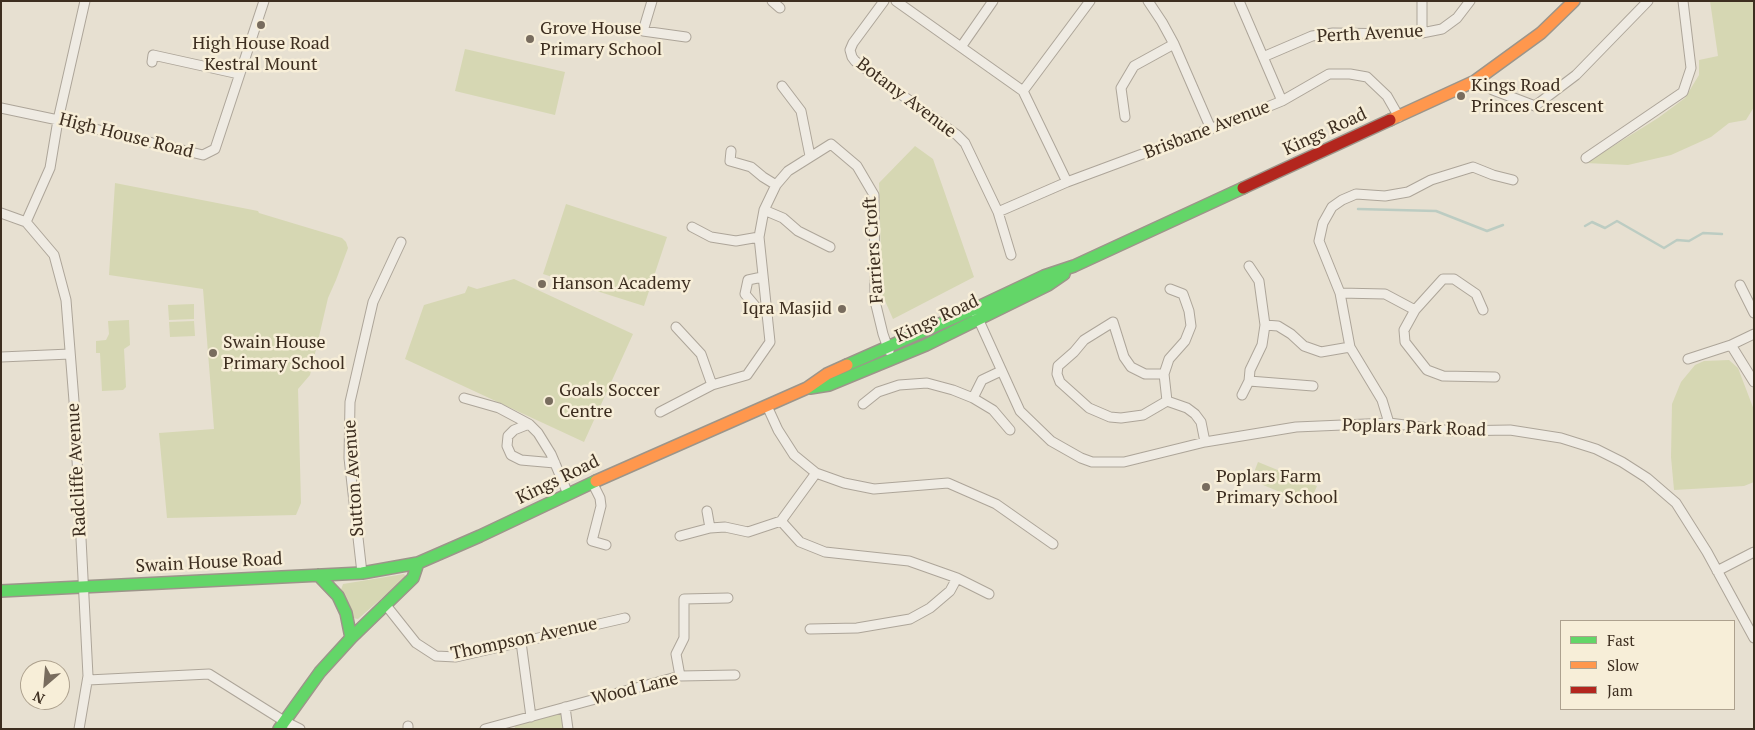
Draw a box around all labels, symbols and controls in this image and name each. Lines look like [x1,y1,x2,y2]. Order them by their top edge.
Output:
place label: Grove House Primary School [540,18,662,60]
marker: High House Road Kestral Mount [255,19,267,31]
street label: Perth Avenue [1316,20,1424,48]
place label: High House Road Kestral Mount [192,33,330,76]
marker: Grove House Primary School [524,33,536,45]
street label: Botany Avenue [852,53,960,143]
place label: Kings Road Princes Crescent [1471,75,1604,118]
marker: Kings Road Princes Crescent [1455,90,1467,102]
street label: Brisbane Avenue [1141,96,1273,164]
street label: Kings Road [1280,103,1370,161]
street label: High House Road [57,109,195,163]
street label: Farriers Croft [859,196,889,304]
place label: Hanson Academy [552,273,690,295]
marker: Hanson Academy [536,278,548,290]
street label: Kings Road [892,290,982,348]
place label: Iqra Masjid [742,298,832,320]
marker: Iqra Masjid [836,303,848,315]
place label: Swain House Primary School [223,332,345,374]
marker: Swain House Primary School [207,347,219,359]
place label: Goals Soccer Centre [559,380,660,422]
marker: Goals Soccer Centre [543,395,555,407]
street label: Radcliffe Avenue [63,402,91,538]
street label: Poplars Park Road [1341,415,1487,441]
street label: Sutton Avenue [339,419,369,537]
street label: Kings Road [513,451,603,509]
place label: Poplars Farm Primary School [1216,466,1338,508]
marker: Poplars Farm Primary School [1200,481,1212,493]
street label: Swain House Road [135,548,283,578]
street label: Thompson Avenue [449,613,599,665]
legend [1560,620,1735,710]
text: Fast [1607,630,1635,650]
text: Slow [1607,655,1639,675]
north arrow [20,660,70,710]
street label: Wood Lane [589,668,681,710]
text: Jam [1607,680,1633,700]
text: N [29,687,47,709]

